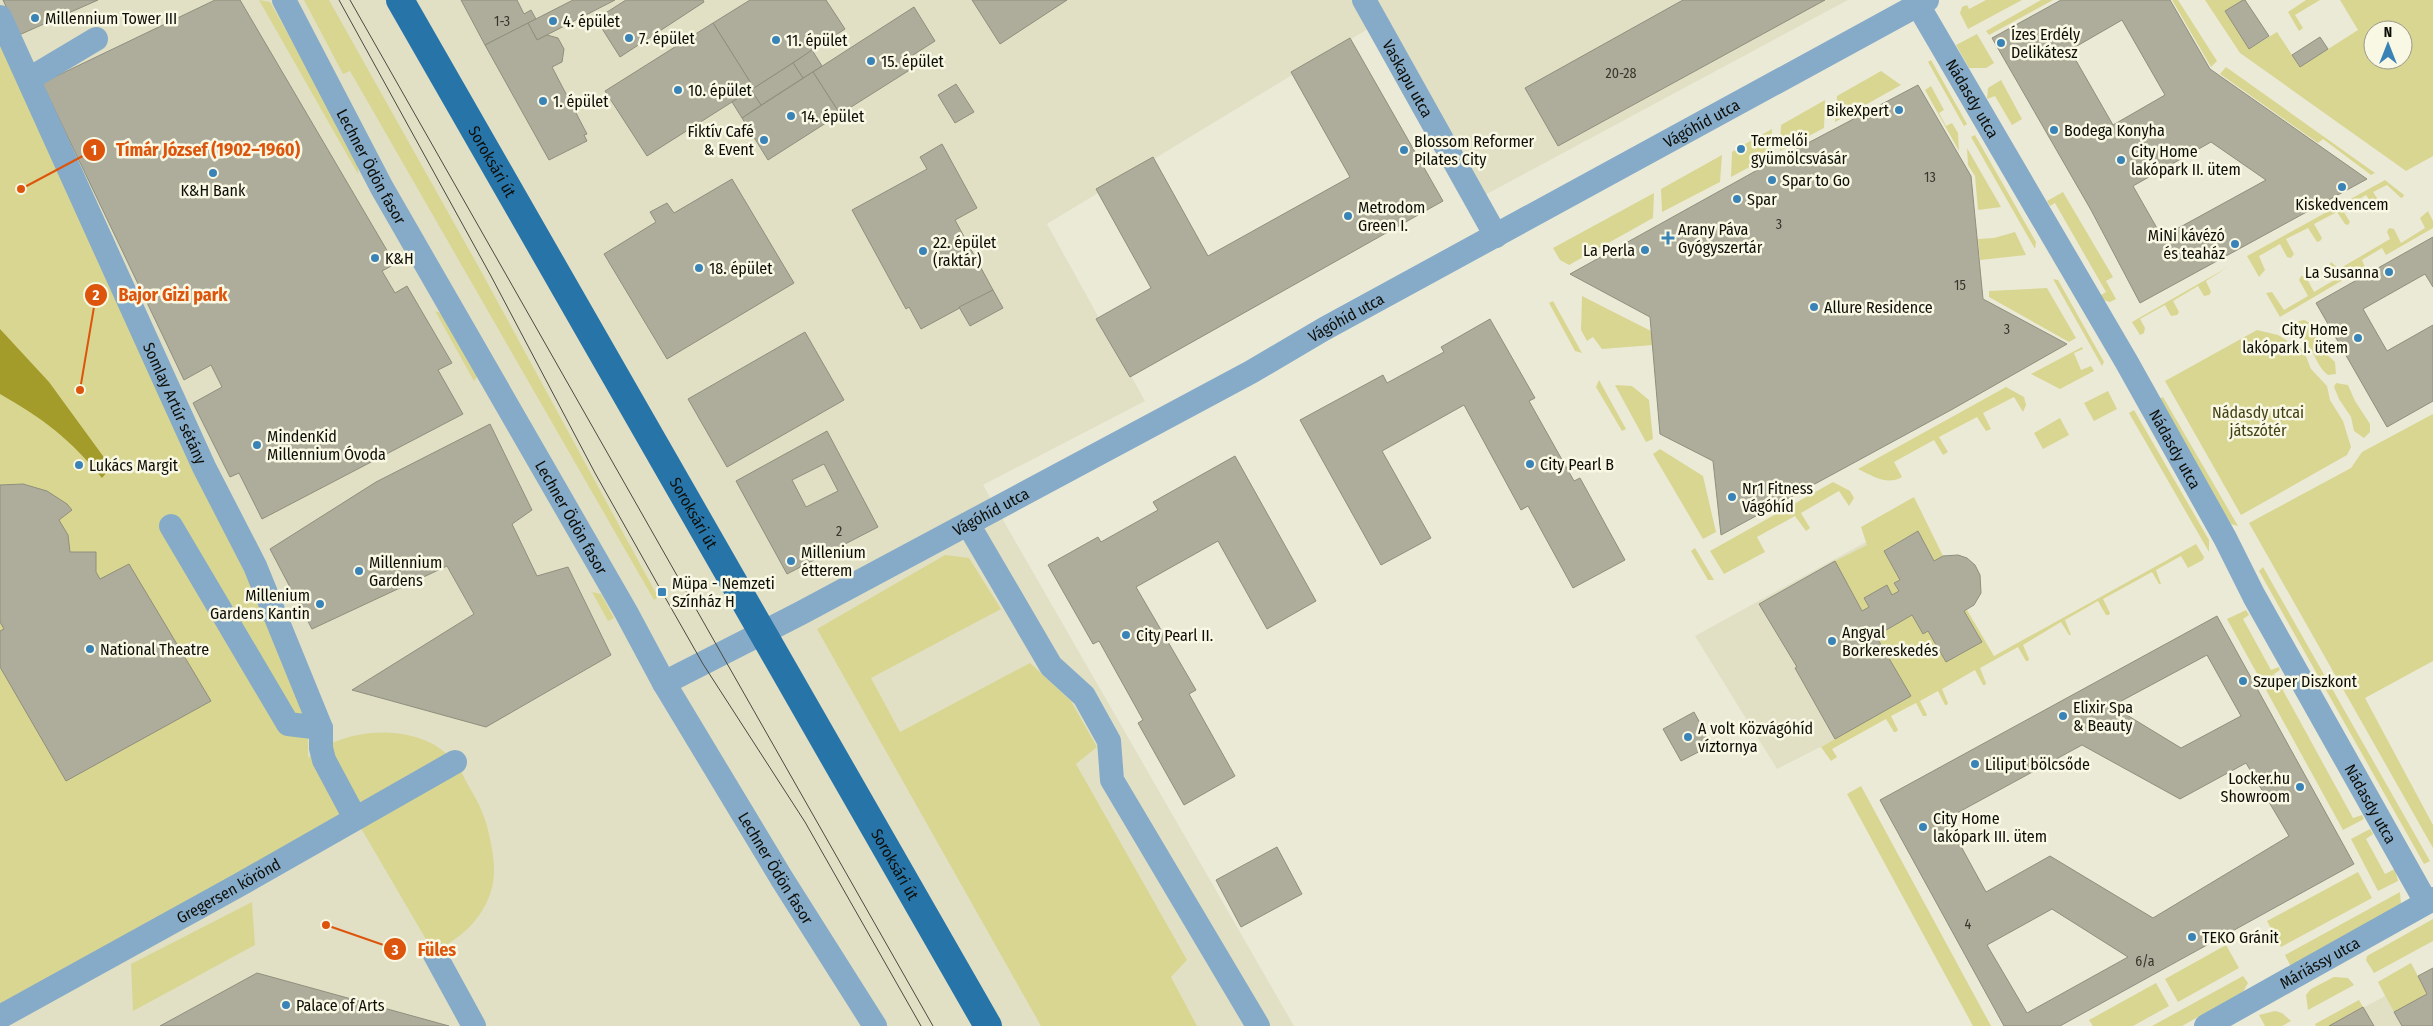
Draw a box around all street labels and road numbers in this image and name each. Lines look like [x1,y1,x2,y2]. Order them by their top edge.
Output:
street label: Vaskapu utca [1378,37,1437,121]
street label: Nádasdy utca [1942,56,2003,142]
street label: Vágóhíd utca [1660,95,1743,152]
street label: Lechner Ödön fasor [332,106,410,228]
street label: Soroksári út [464,123,520,201]
street label: Vágóhíd utca [1305,289,1388,346]
street label: Somlay Artúr sétány [139,340,211,468]
street label: Nádasdy utca [2145,406,2205,492]
street label: Lechner Ödön fasor [531,457,611,578]
street label: Soroksári út [666,474,722,553]
street label: Vágóhíd utca [950,484,1032,540]
street label: Nádasdy utca [2340,761,2400,847]
street label: Lechner Ödön fasor [734,809,817,928]
street label: Soroksári út [867,825,923,904]
street label: Gregersen körönd [173,854,284,928]
street label: Máriássy utca [2276,933,2363,993]

